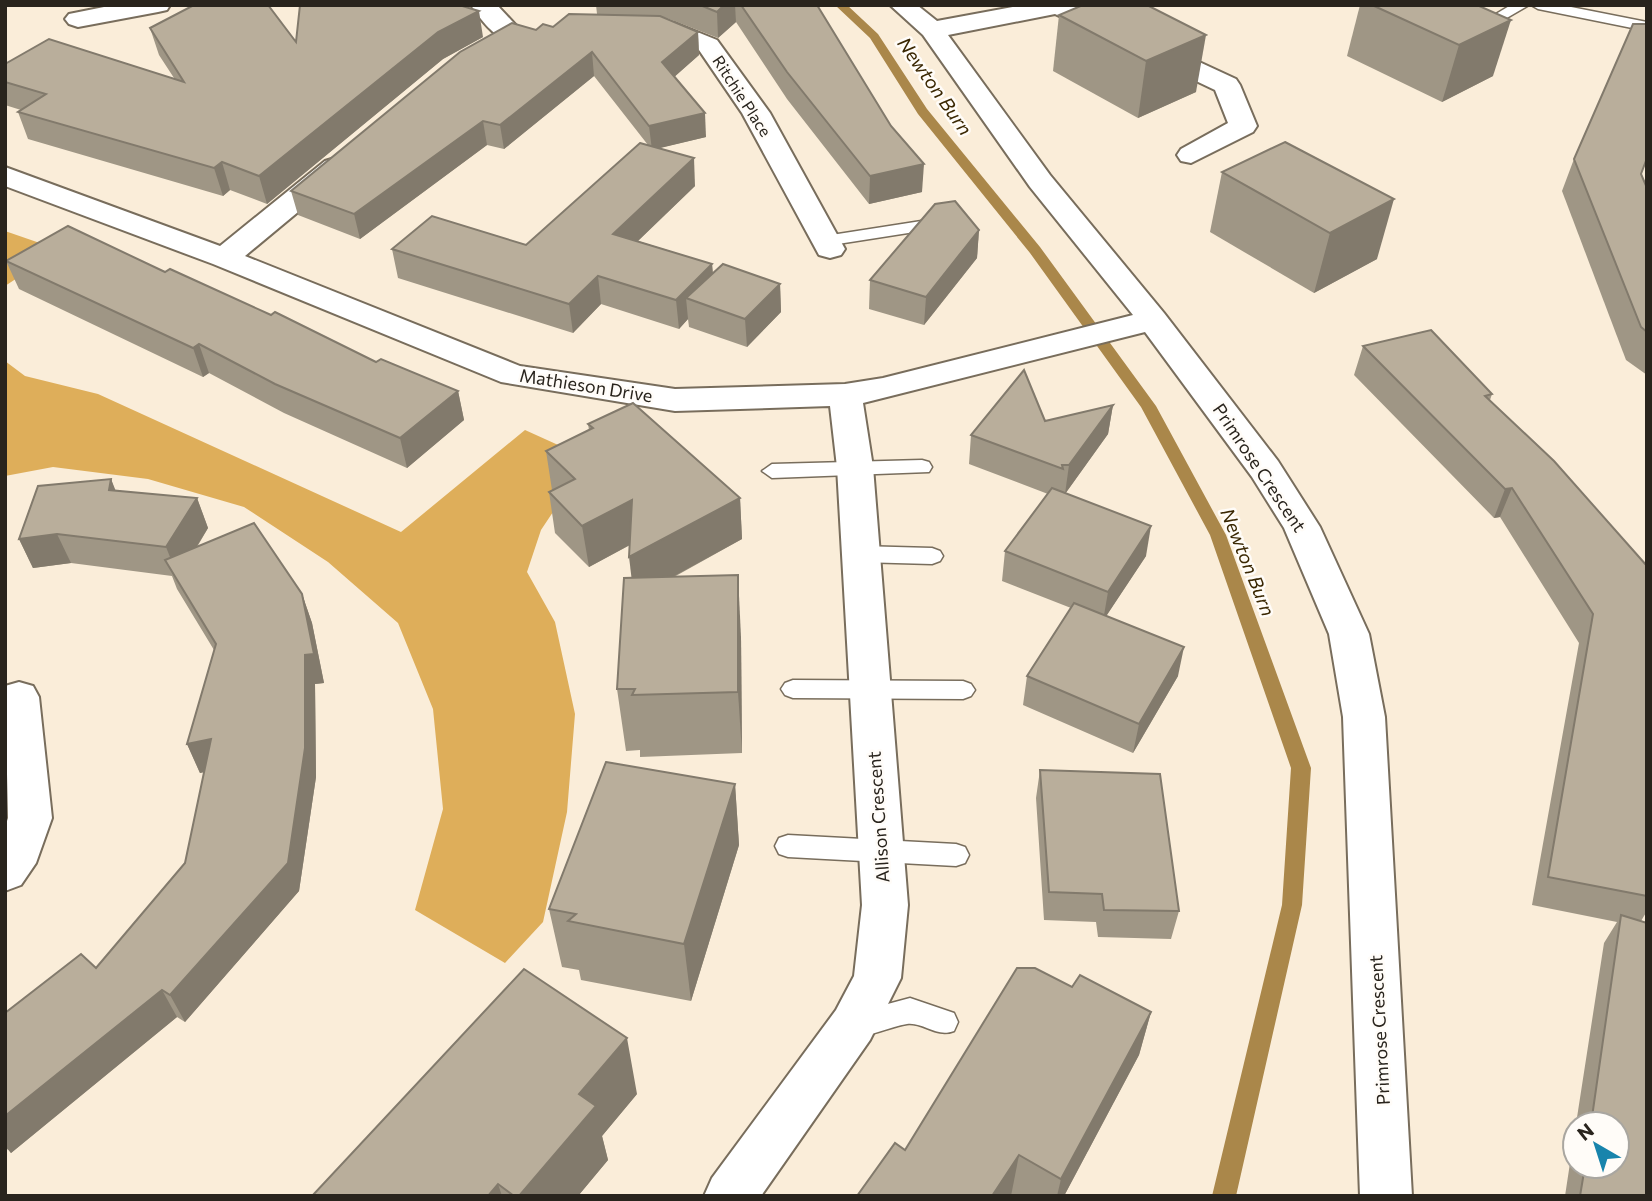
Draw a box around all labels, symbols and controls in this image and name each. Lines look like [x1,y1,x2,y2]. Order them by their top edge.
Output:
water label: Newton Burn [893,32,978,139]
street label: Ritchie Place [709,52,776,140]
street label: Mathieson Drive [518,364,654,406]
street label: Primrose Crescent [1209,399,1311,536]
water label: Newton Burn [1216,505,1281,619]
street label: Allison Crescent [862,751,894,884]
street label: Primrose Crescent [1364,954,1394,1106]
north arrow [1561,1110,1631,1180]
text: N [1572,1118,1598,1145]

